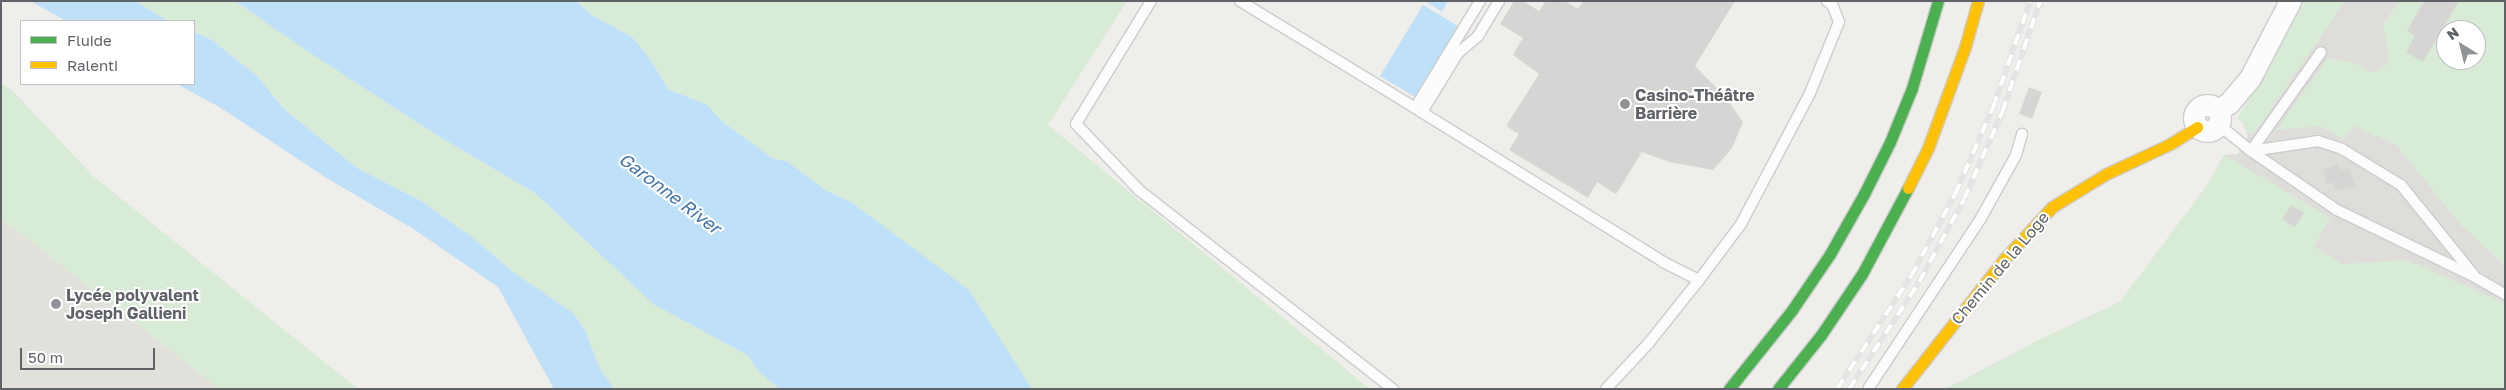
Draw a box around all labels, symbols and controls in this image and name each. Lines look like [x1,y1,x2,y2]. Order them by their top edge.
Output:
legend [20,20,195,85]
north arrow [2436,20,2486,70]
text: N [2443,23,2462,43]
text: Fluide [67,31,112,49]
text: Ralenti [67,56,118,74]
place label: Casino-Théâtre Barrière [1635,85,1755,123]
marker: Casino-Théâtre Barrière [1619,98,1631,110]
water label: Garonne River [615,148,725,238]
street label: Chemin de la Loge [1947,208,2053,328]
place label: Lycée polyvalent Joseph Gallieni [66,285,199,323]
marker: Lycée polyvalent Joseph Gallieni [50,298,62,310]
scale bar [22,338,158,370]
text: 50 m [28,348,63,366]

